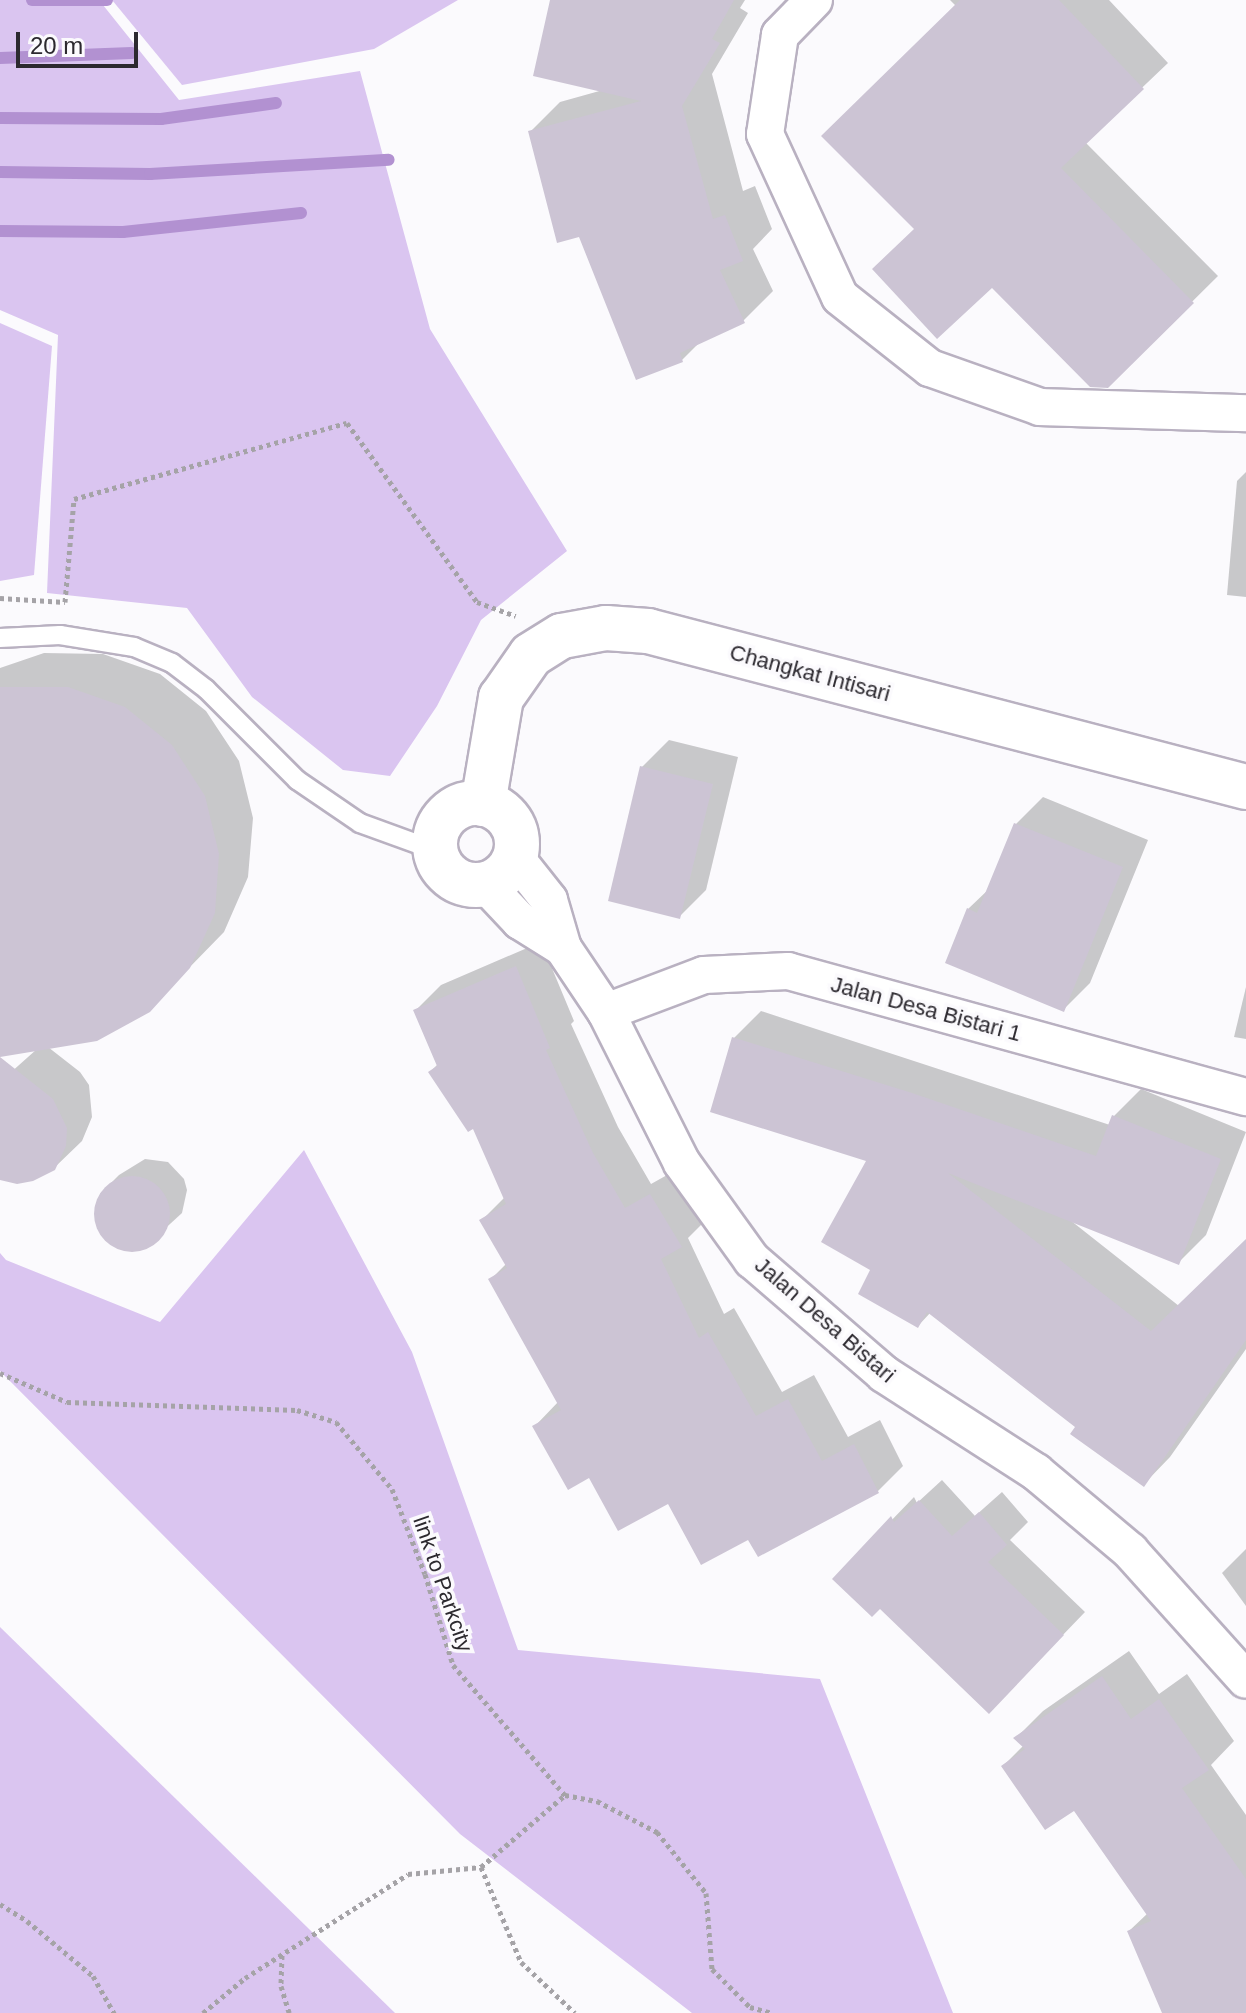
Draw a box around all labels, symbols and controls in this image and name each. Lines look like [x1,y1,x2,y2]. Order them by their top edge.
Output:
scale bar [20,16,142,66]
text: 20 m [30,32,83,59]
street label: Changkat Intisari [727,639,893,707]
street label: Jalan Desa Bistari 1 [828,971,1024,1047]
street label: Jalan Desa Bistari [749,1252,901,1388]
street label: link to Parkcity [407,1513,479,1655]

